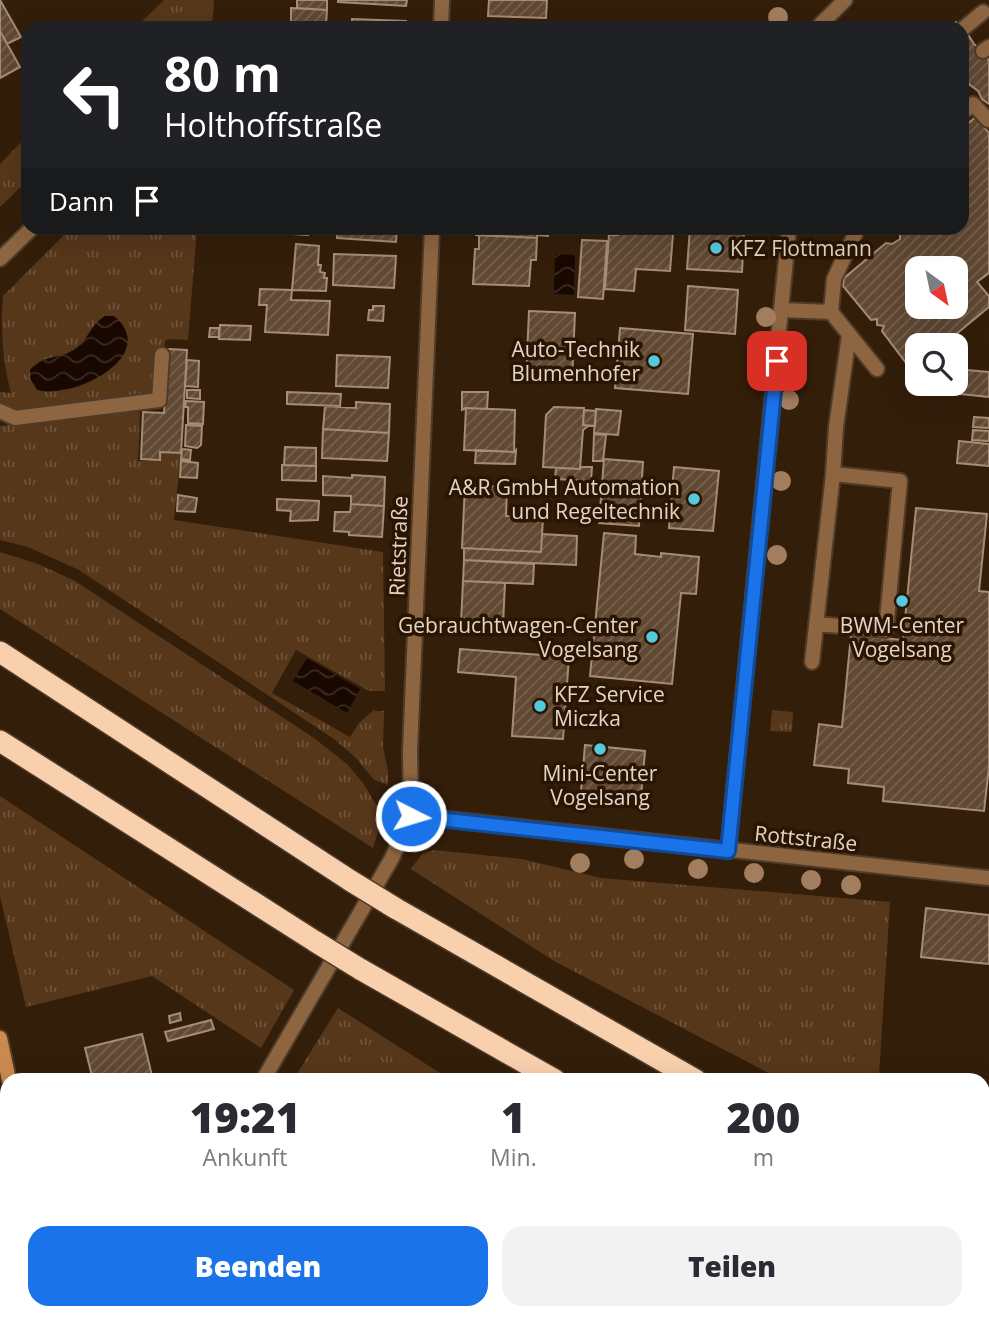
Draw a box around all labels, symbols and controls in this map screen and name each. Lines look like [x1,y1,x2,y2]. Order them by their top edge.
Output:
text: 80 m [164,40,281,106]
icon: left [49,49,140,140]
text: Holthoffstraße [164,103,382,146]
icon: arrive [128,182,166,220]
text: Dann [49,183,114,219]
place label: KFZ Flottmann [730,234,872,262]
marker: KFZ Flottmann [708,240,724,256]
north arrow [905,256,968,318]
map controls [905,256,968,396]
pin [747,331,807,391]
button: search [905,333,968,396]
place label: Auto-Technik Blumenhofer [511,335,640,387]
icon: arrive [758,342,796,380]
marker: Auto-Technik Blumenhofer [646,353,662,369]
place label: A&R GmbH Automation und Regeltechnik [449,473,680,525]
marker: A&R GmbH Automation und Regeltechnik [686,491,702,507]
street label: Rietstraße [382,495,414,597]
marker: BWM-Center Vogelsang [894,593,910,609]
place label: Gebrauchtwagen-Center Vogelsang [398,611,638,663]
place label: BWM-Center Vogelsang [840,611,965,663]
marker: Gebrauchtwagen-Center Vogelsang [644,629,660,645]
place label: KFZ Service Miczka [554,680,665,732]
marker: KFZ Service Miczka [532,698,548,714]
marker: Mini-Center Vogelsang [592,741,608,757]
place label: Mini-Center Vogelsang [543,759,658,811]
position arrow [374,779,448,853]
street label: Rottstraße [753,819,859,857]
text: 19:21 [190,1088,300,1145]
text: 1 [501,1088,526,1145]
text: 200 [726,1088,800,1145]
text: Ankunft [203,1141,287,1173]
text: Min. [490,1141,537,1173]
text: m [753,1141,774,1173]
button: Beenden [28,1226,488,1306]
button: Teilen [502,1226,962,1306]

